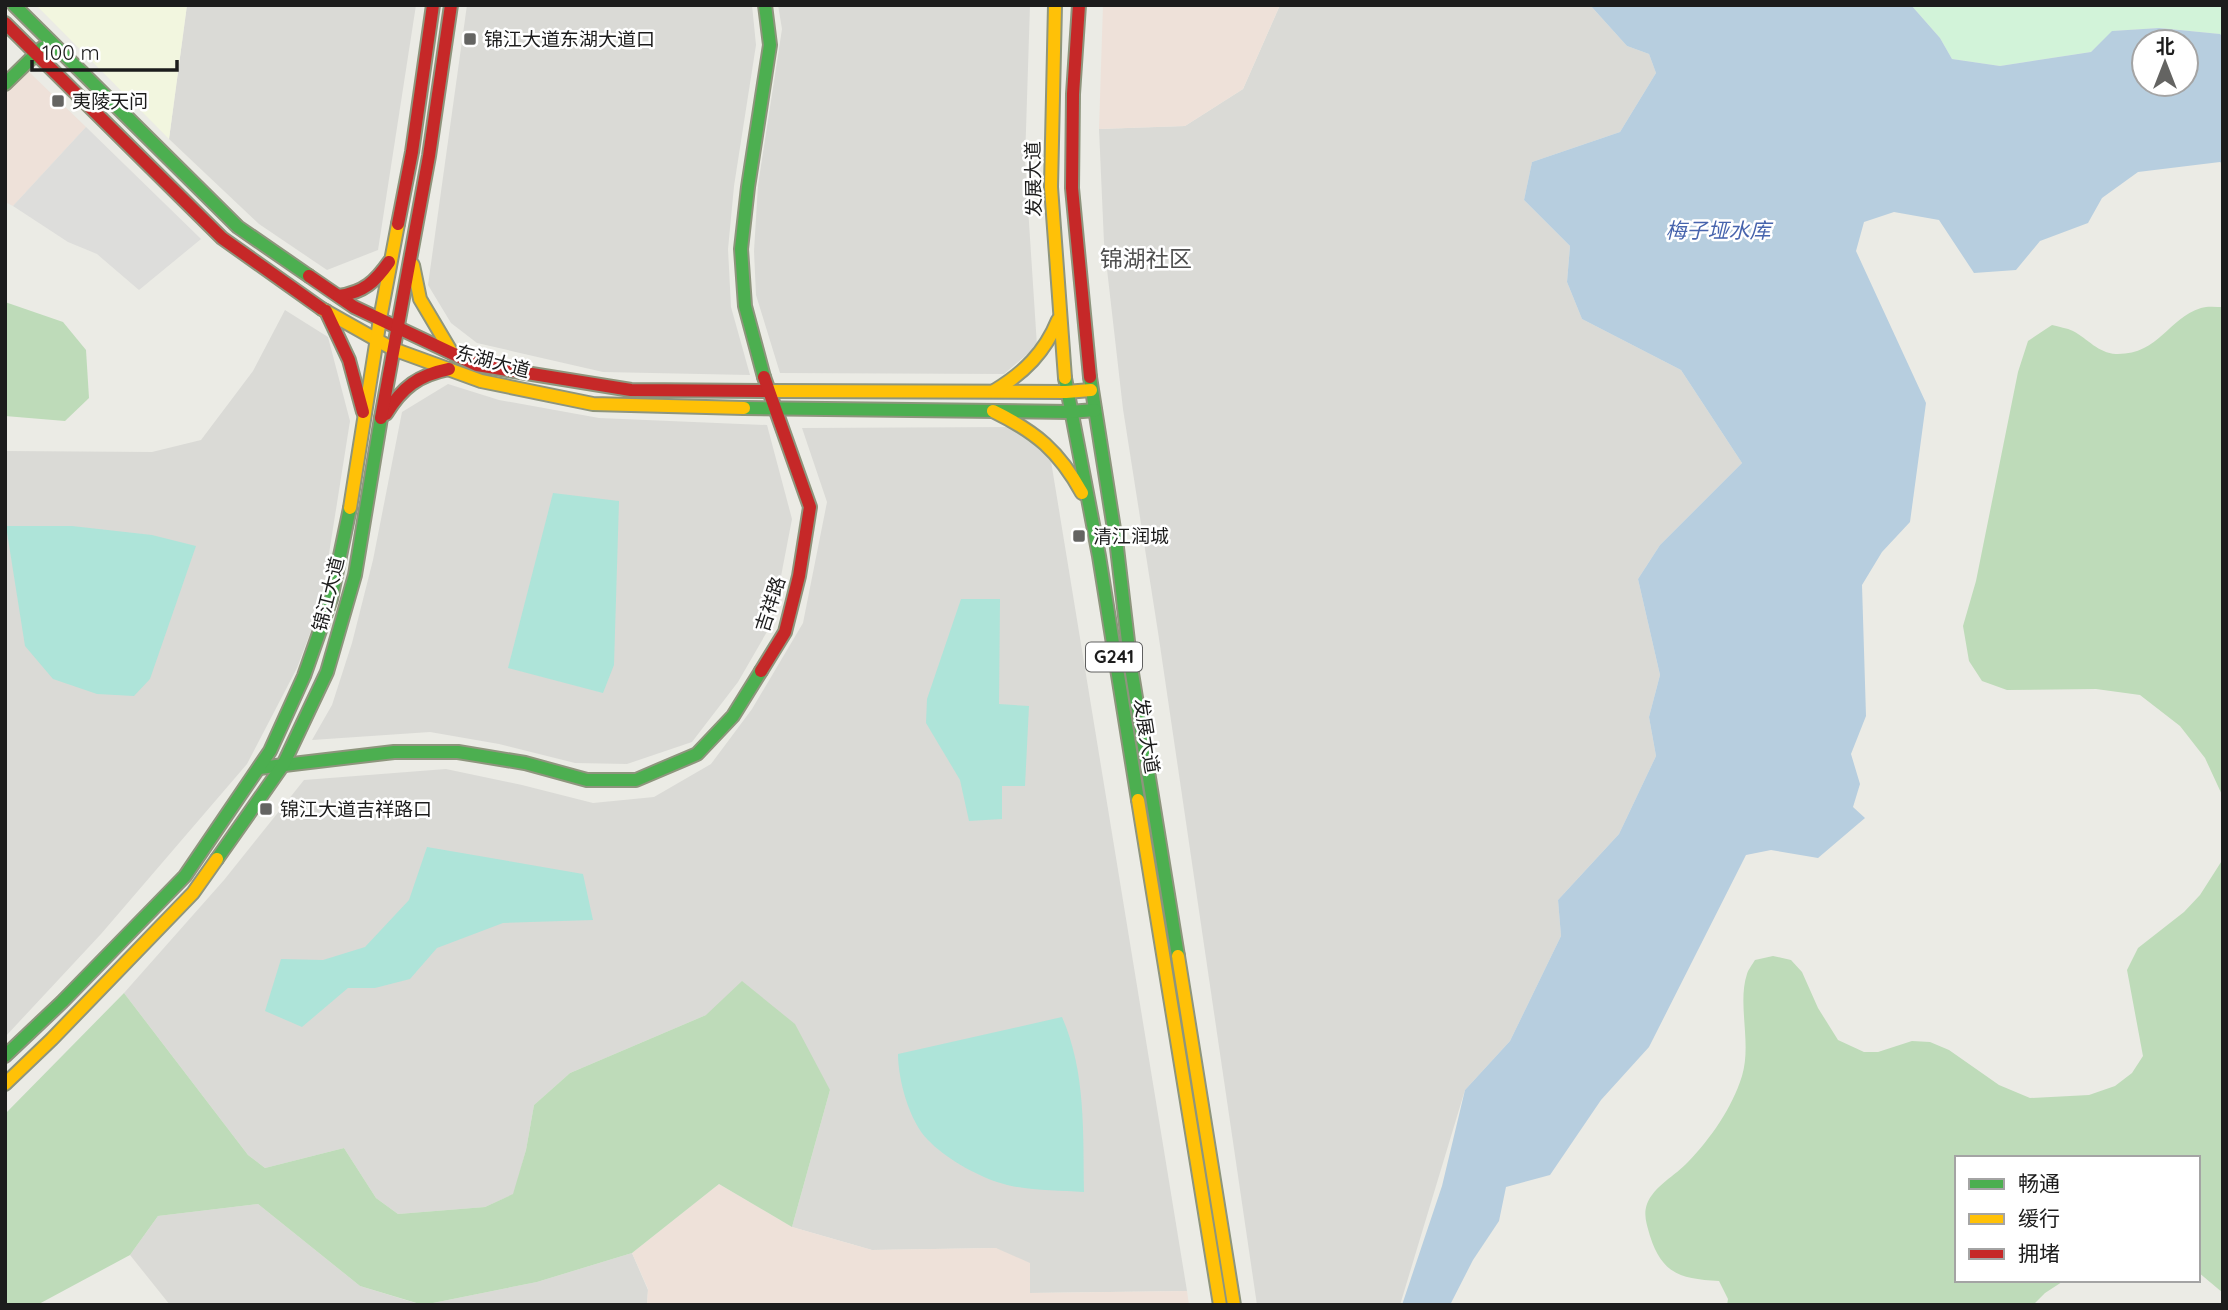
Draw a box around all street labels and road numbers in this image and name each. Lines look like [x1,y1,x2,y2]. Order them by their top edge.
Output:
street label: 发展大道 [1020,141,1046,217]
street label: 东湖大道 [453,340,533,382]
street label: 锦江大道 [307,554,349,634]
street label: 吉祥路 [750,573,790,635]
road number: G241 [1086,642,1142,672]
street label: 发展大道 [1129,697,1165,775]

